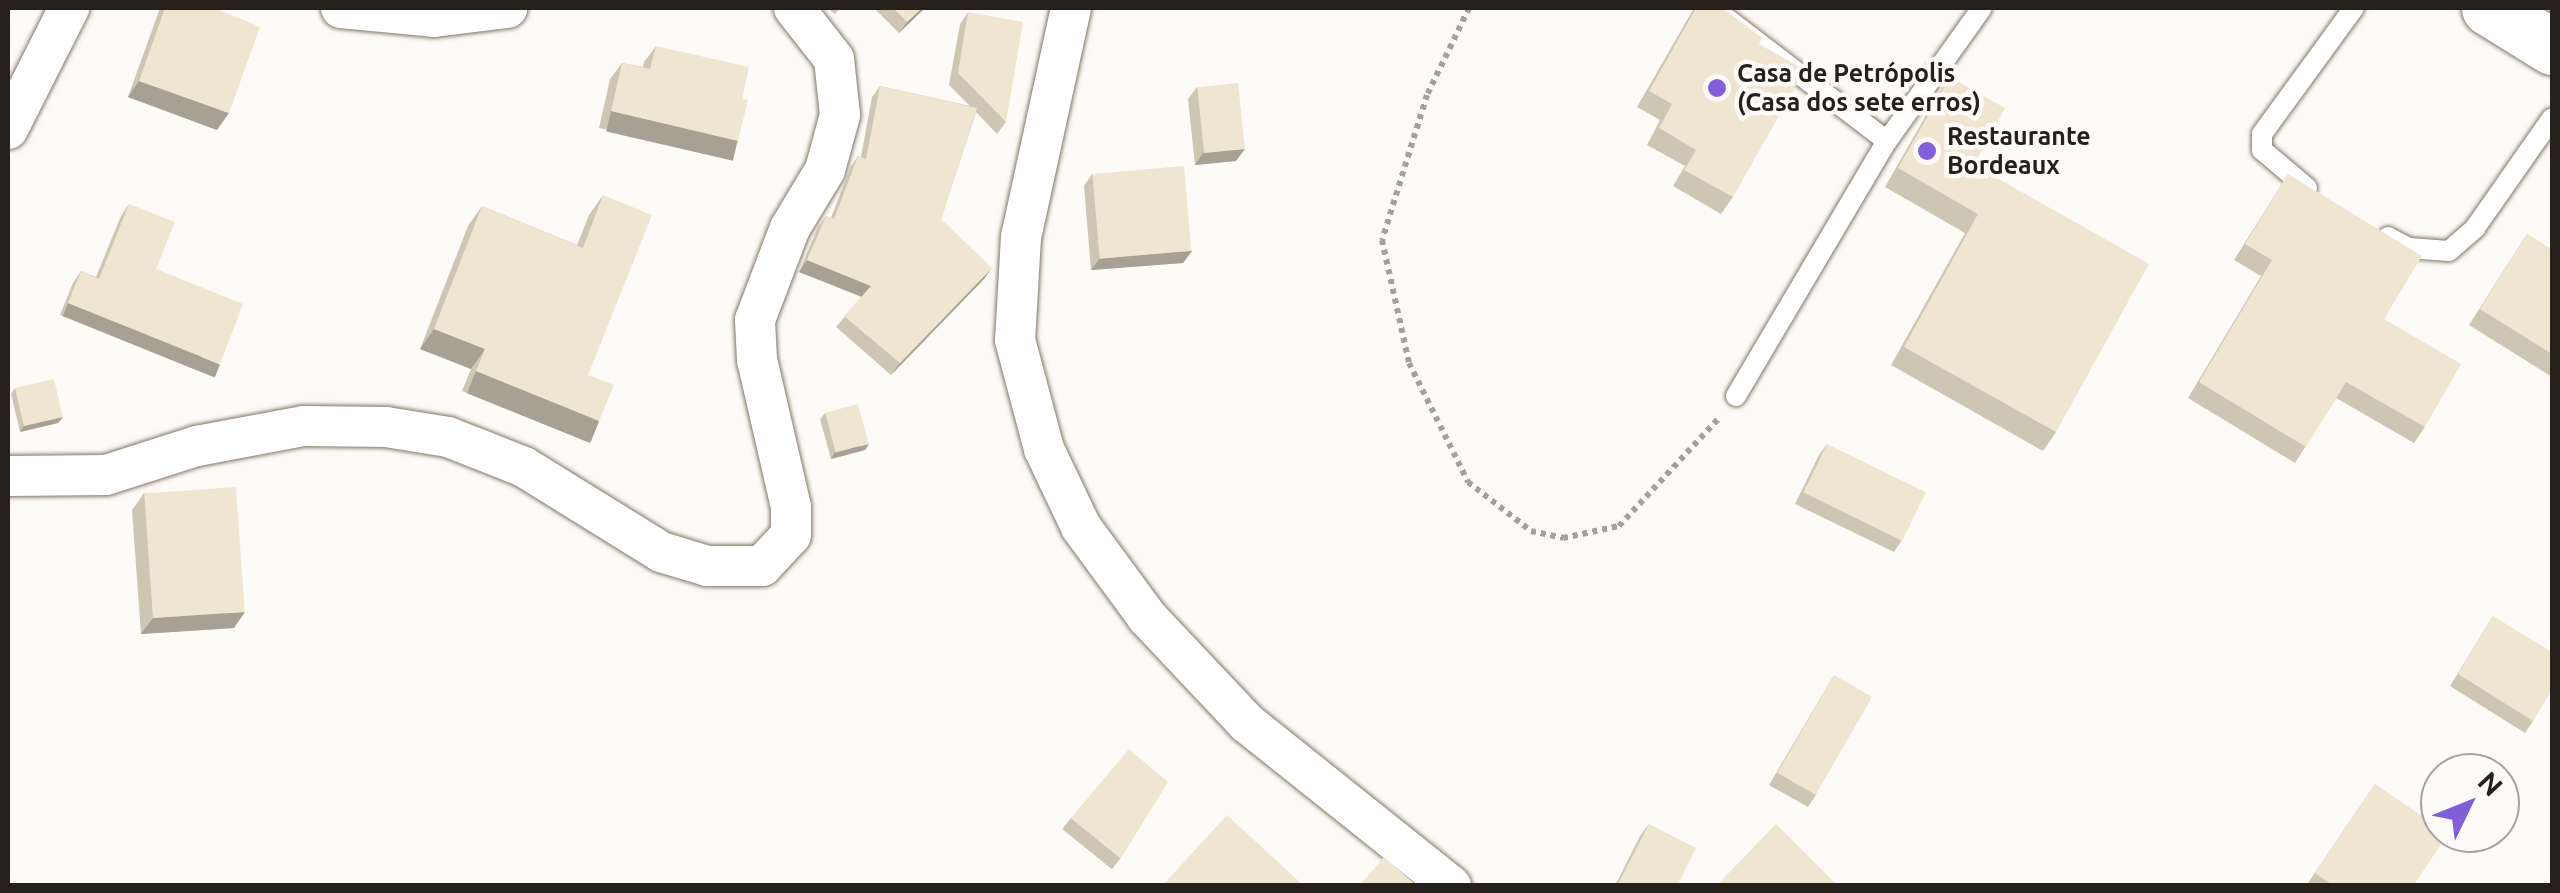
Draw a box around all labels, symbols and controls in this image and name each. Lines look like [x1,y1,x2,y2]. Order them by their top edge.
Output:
place label: Casa de Petrópolis (Casa dos sete erros) [1737,59,1981,118]
marker: Casa de Petrópolis (Casa dos sete erros) [1706,77,1728,99]
place label: Restaurante Bordeaux [1947,122,2091,181]
marker: Restaurante Bordeaux [1916,140,1938,162]
north arrow [2420,753,2520,853]
text: N [2472,765,2509,802]

